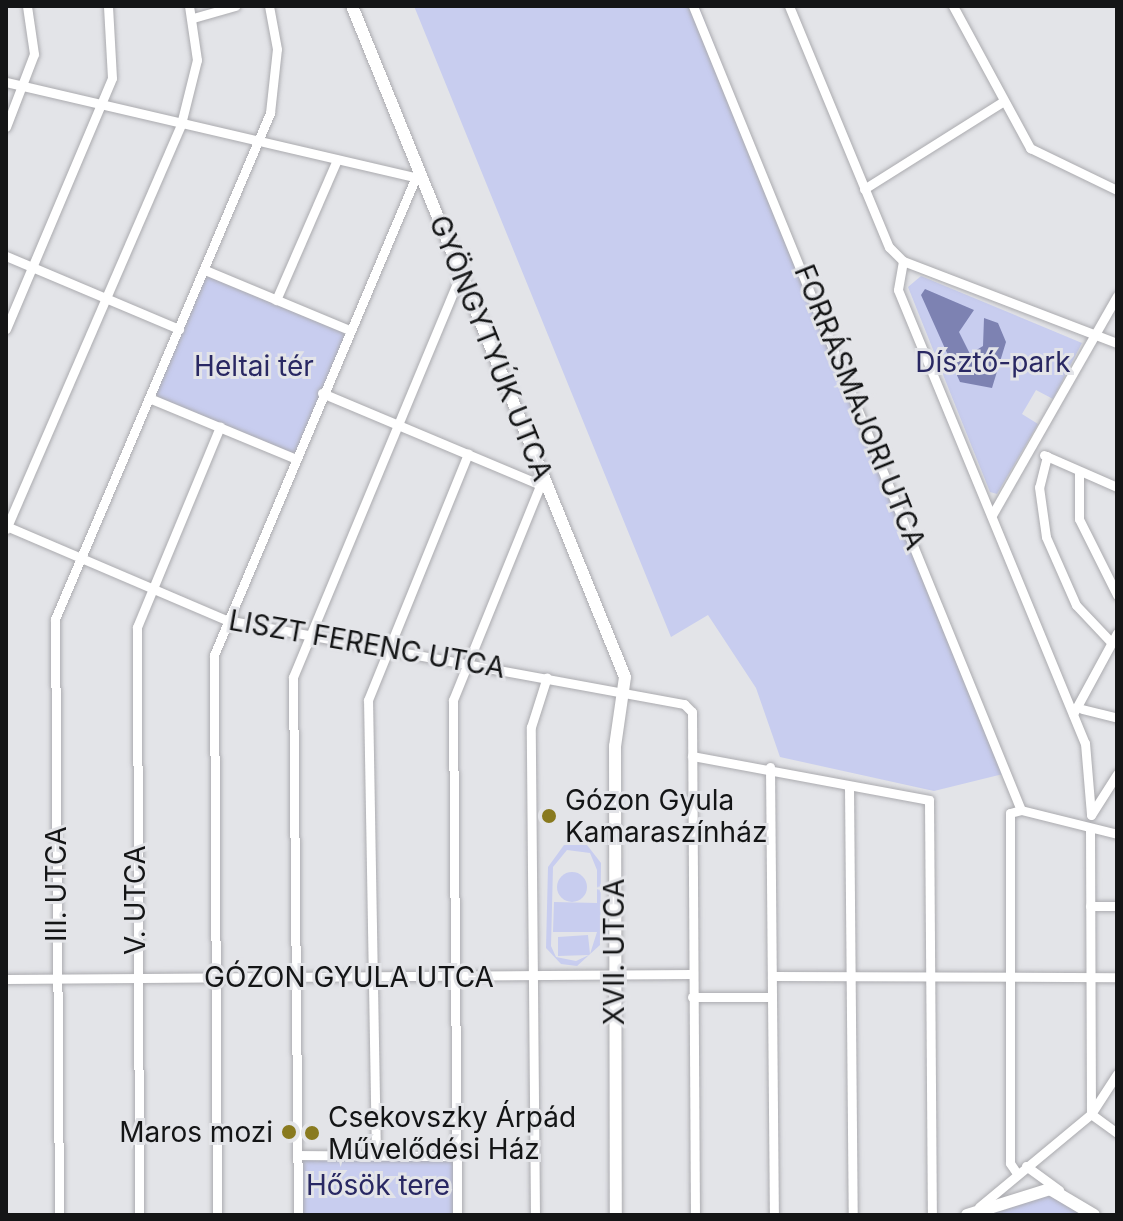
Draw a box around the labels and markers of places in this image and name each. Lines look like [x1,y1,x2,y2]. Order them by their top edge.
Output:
place label: Gózon Gyula Kamaraszínház [565,783,767,849]
marker: Gózon Gyula Kamaraszínház [540,807,558,825]
place label: Csekovszky Árpád Művelődési Ház [328,1100,576,1166]
place label: Maros mozi [119,1115,273,1149]
marker: Maros mozi [280,1123,298,1141]
marker: Csekovszky Árpád Művelődési Ház [303,1124,321,1142]

